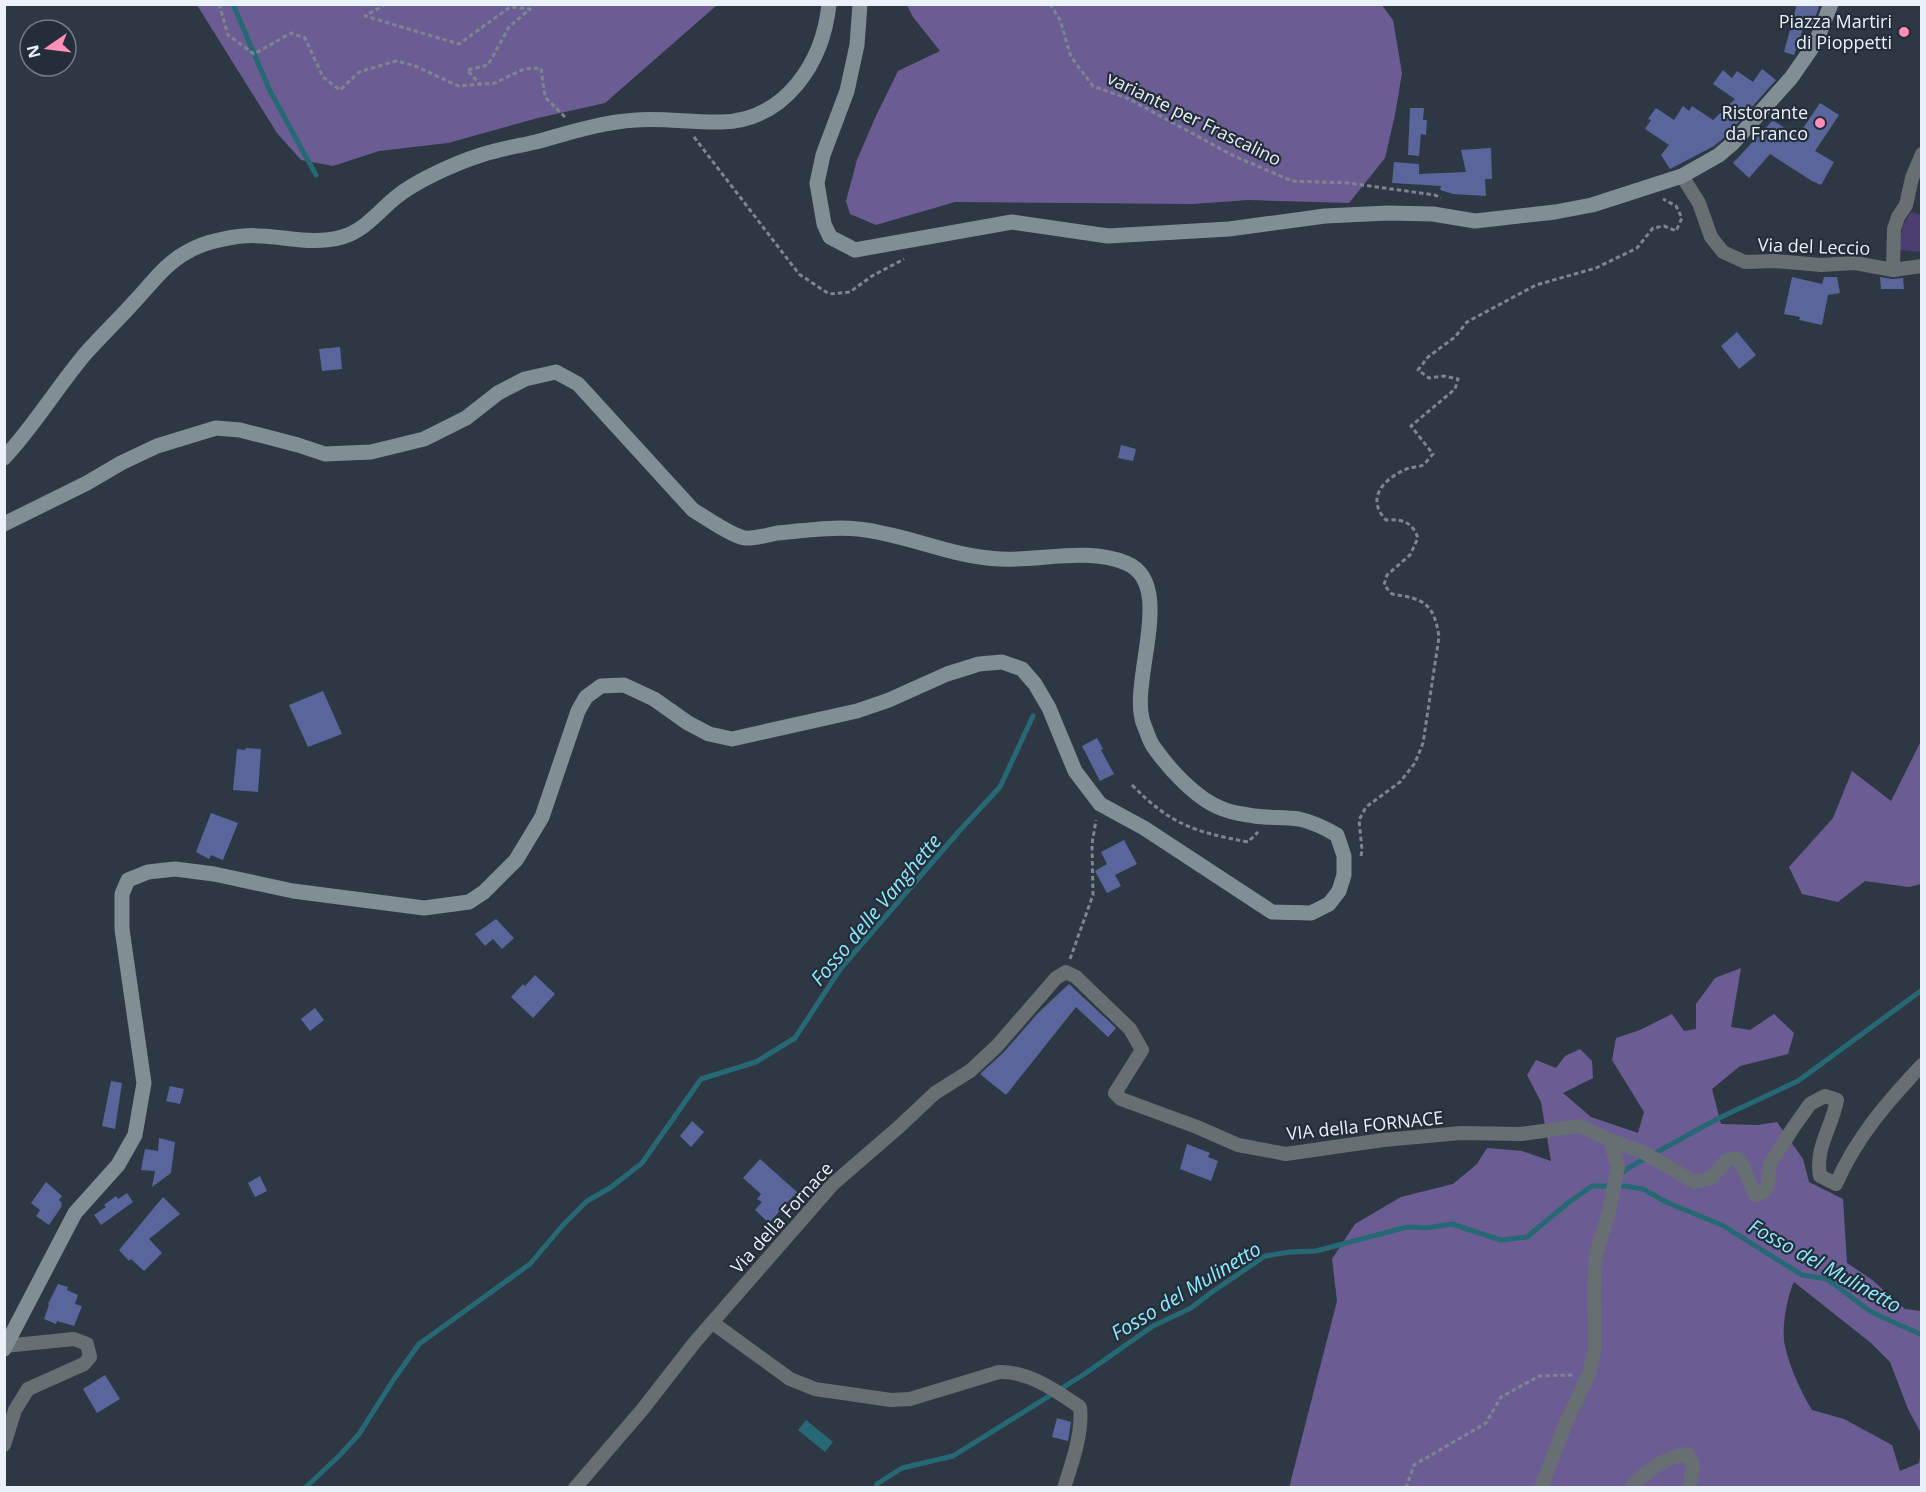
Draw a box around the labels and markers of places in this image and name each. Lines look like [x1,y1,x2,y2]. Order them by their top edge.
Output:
place label: Piazza Martiri di Pioppetti [1779,9,1892,54]
marker: Piazza Martiri di Pioppetti [1897,25,1911,39]
place label: Ristorante da Franco [1722,100,1808,145]
marker: Ristorante da Franco [1813,116,1827,130]

